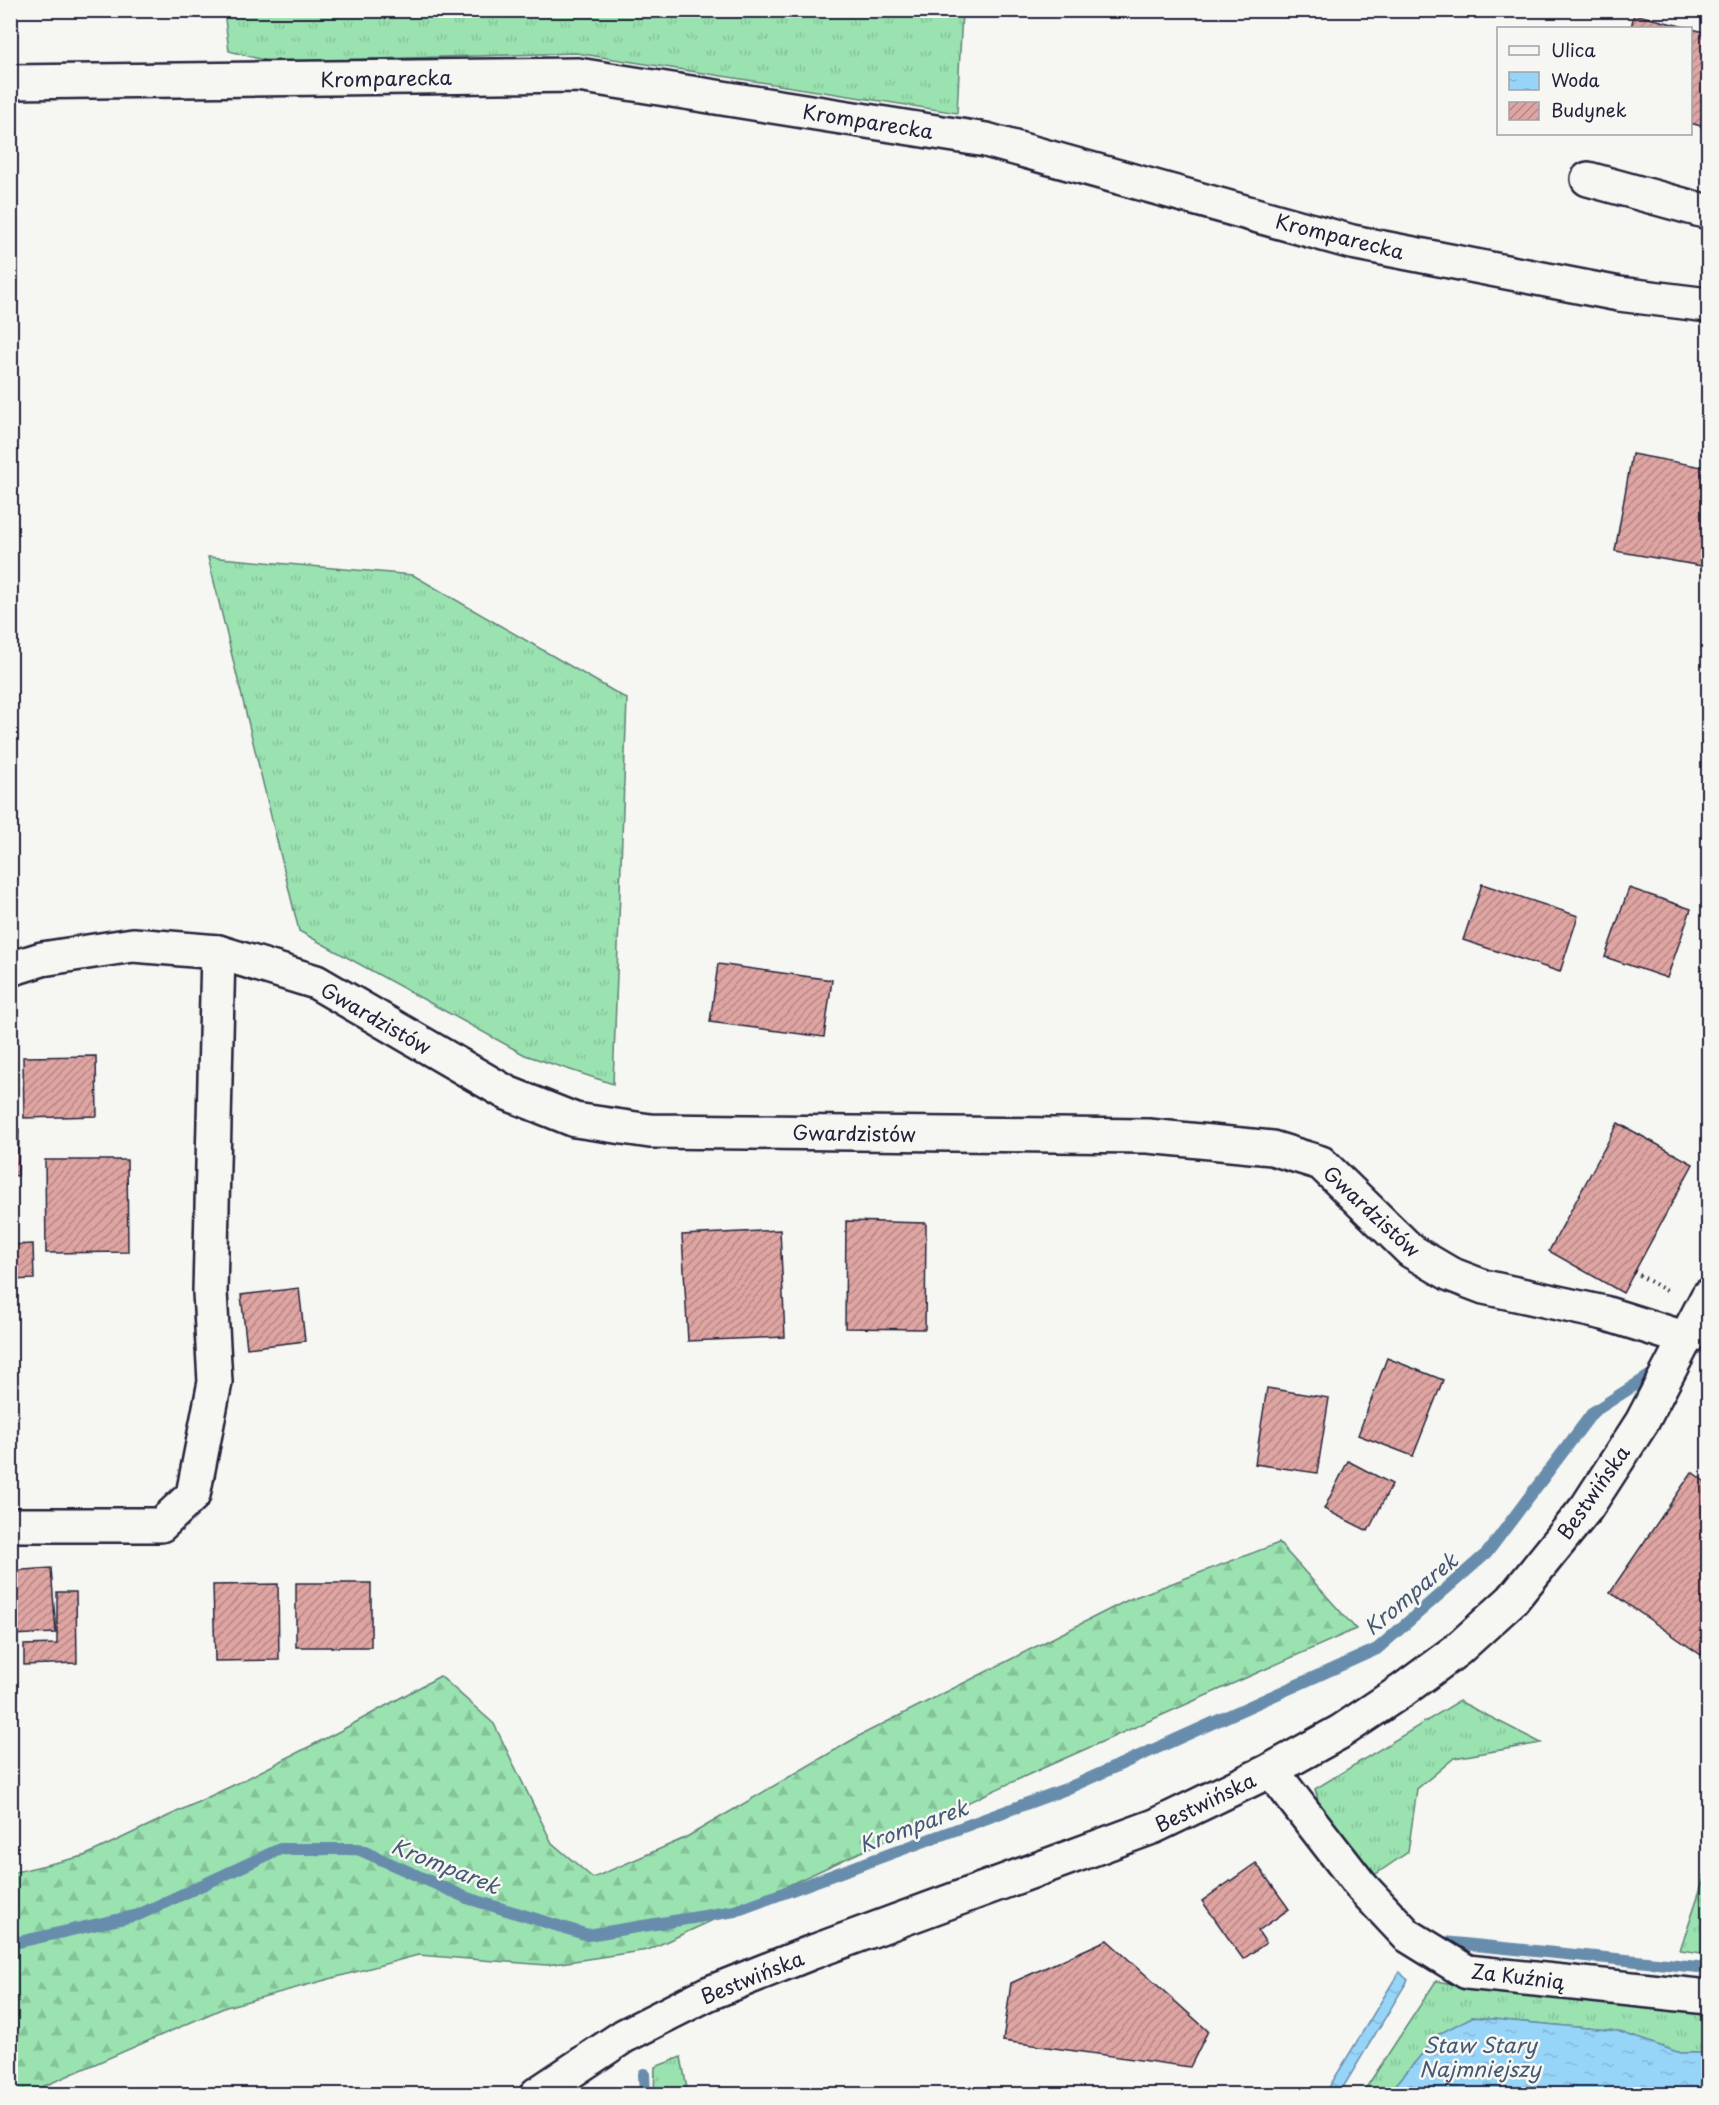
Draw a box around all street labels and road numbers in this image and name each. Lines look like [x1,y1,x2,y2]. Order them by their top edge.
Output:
street label: Kromparecka [320,62,453,94]
street label: Kromparecka [801,96,936,146]
street label: Kromparecka [1273,206,1408,267]
street label: Gwardzistów [315,974,437,1062]
street label: Gwardzistów [792,1117,916,1149]
street label: Gwardzistów [1317,1158,1428,1264]
street label: Bestwińska [1549,1438,1637,1545]
street label: Bestwińska [1149,1764,1261,1839]
street label: Bestwińska [696,1942,809,2011]
street label: Za Kuźnią [1470,1955,1567,1997]

